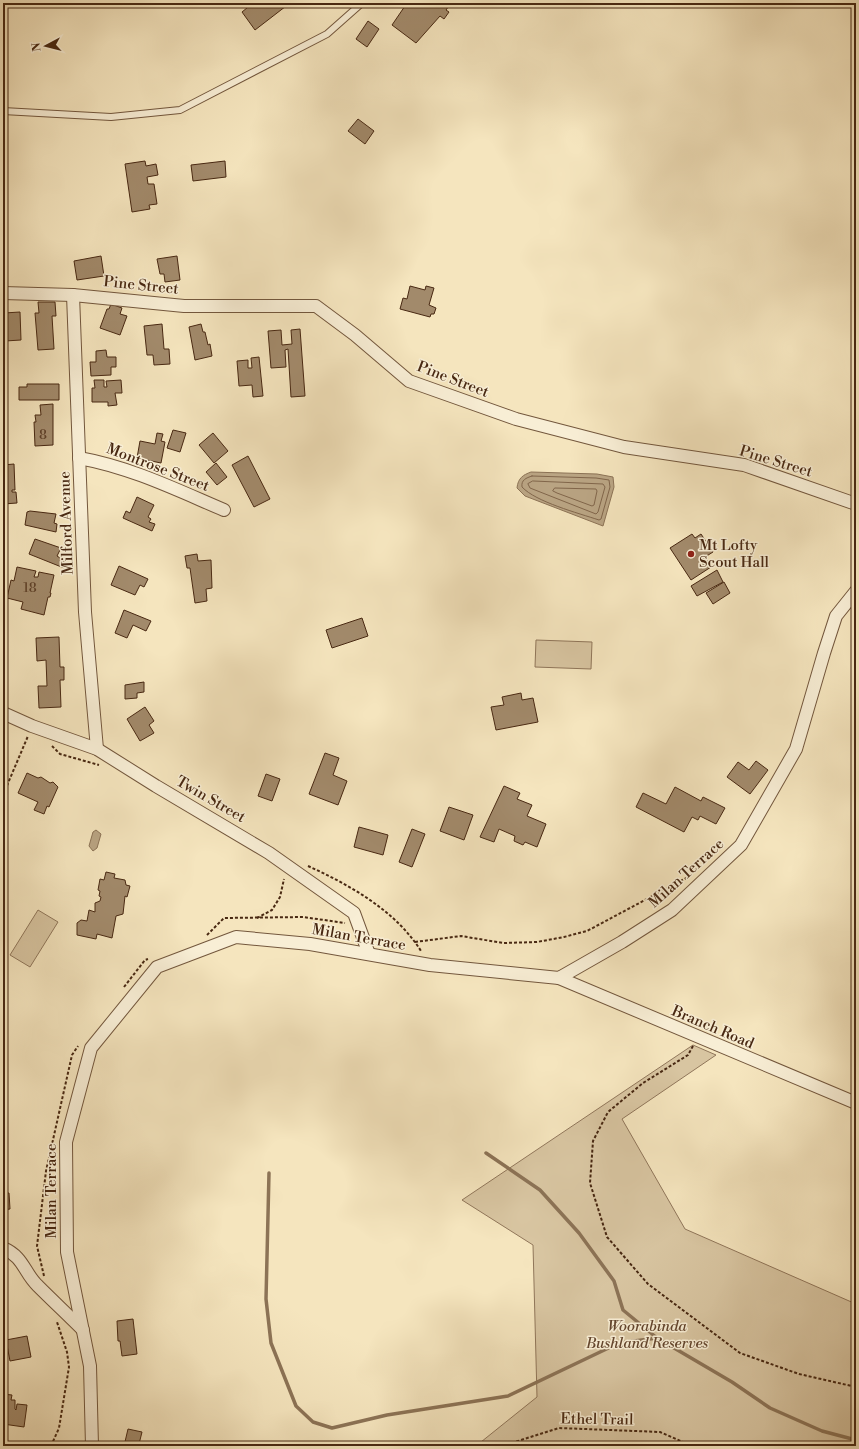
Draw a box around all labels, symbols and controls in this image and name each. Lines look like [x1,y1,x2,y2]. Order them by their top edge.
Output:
north arrow [26,26,66,66]
text: N [30,42,45,52]
street label: Pine Street [102,272,180,299]
street label: Pine Street [414,357,492,402]
house number: 8 [39,427,47,443]
street label: Montrose Street [104,439,213,496]
street label: Pine Street [737,441,815,482]
street label: Milford Avenue [55,471,78,575]
place label: Mt Lofty Scout Hall [699,536,770,572]
marker: Mt Lofty Scout Hall [686,549,696,559]
house number: 18 [23,580,37,596]
street label: Twin Street [173,772,250,827]
street label: Milan Terrace [645,835,728,912]
street label: Milan Terrace [310,920,407,955]
street label: Branch Road [668,1001,757,1054]
street label: Milan Terrace [42,1144,61,1238]
park label: Woorabinda Bushland Reserves [585,1317,708,1353]
street label: Ethel Trail [560,1409,634,1430]

